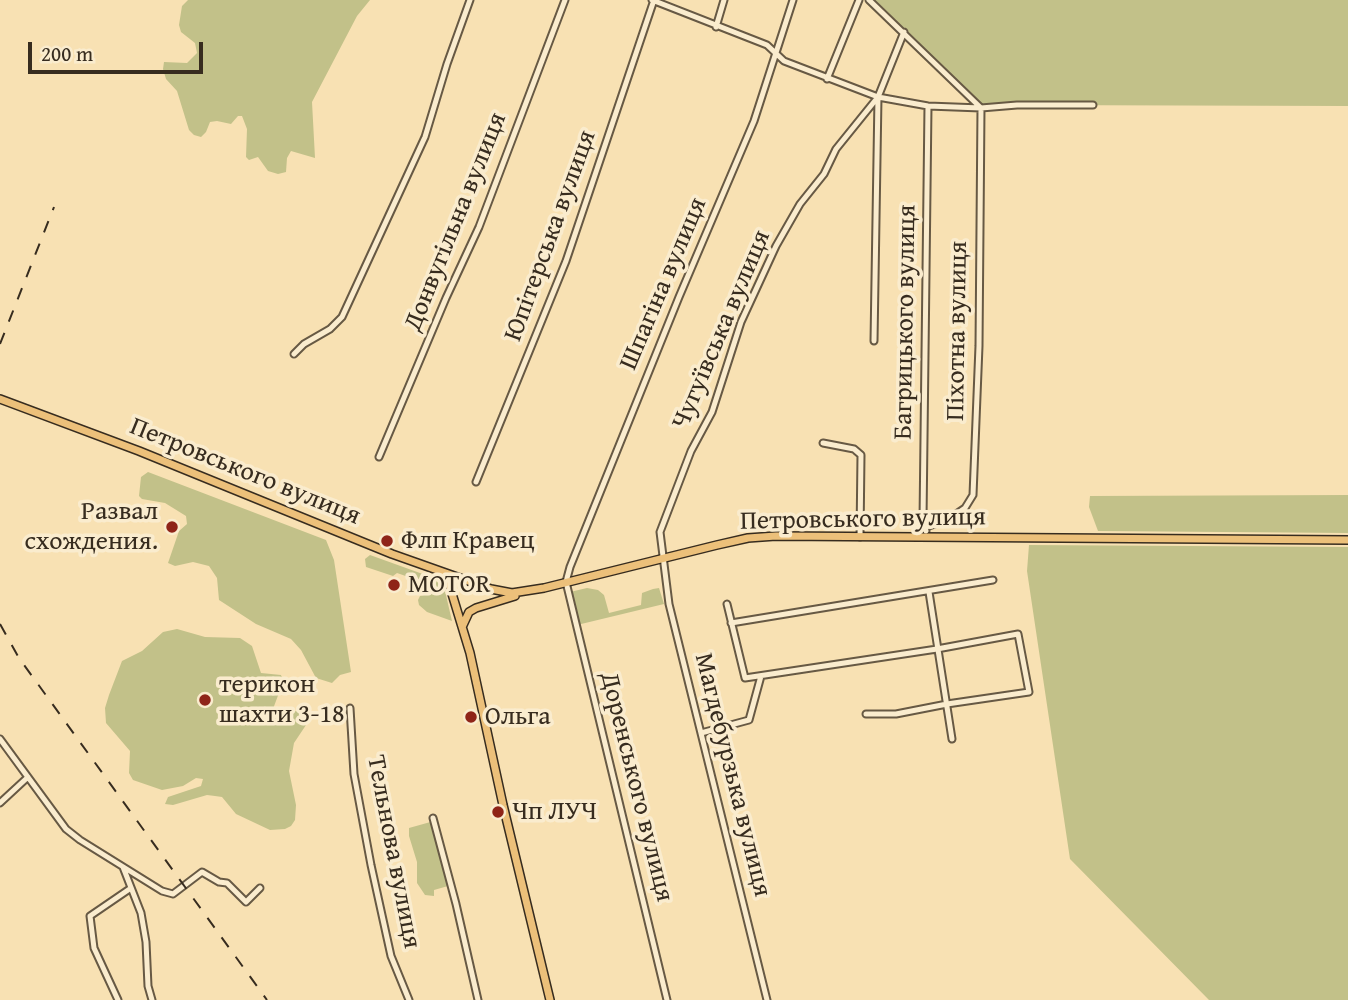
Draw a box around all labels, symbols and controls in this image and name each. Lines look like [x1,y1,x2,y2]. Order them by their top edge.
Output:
scale bar [32,28,206,72]
text: 200 m [41,38,93,69]
street label: Донвугільна вулиця [398,108,514,336]
street label: Юпітерська вулиця [498,126,604,346]
street label: Шпагіна вулиця [614,193,714,375]
street label: Багрицького вулиця [888,204,924,440]
street label: Чугуївська вулиця [666,226,778,434]
street label: Піхотна вулиця [941,241,975,421]
street label: Петровського вулиця [125,411,365,533]
place label: Развал схождения. [25,496,158,558]
street label: Петровського вулиця [740,502,986,538]
marker: Развал схождения. [164,519,180,535]
place label: Флп Кравец [401,525,535,557]
marker: Флп Кравец [379,533,395,549]
place label: MOTOR [408,569,490,601]
marker: MOTOR [386,577,402,593]
street label: Магдебурзька вулиця [687,650,777,900]
place label: терикон шахти 3-18 [219,669,345,730]
street label: Доренського вулиця [592,669,680,905]
marker: терикон шахти 3-18 [197,692,213,708]
place label: Ольга [485,701,551,733]
marker: Ольга [463,709,479,725]
street label: Тельнова вулиця [359,753,427,951]
place label: Чп ЛУЧ [512,796,597,828]
marker: Чп ЛУЧ [490,804,506,820]

